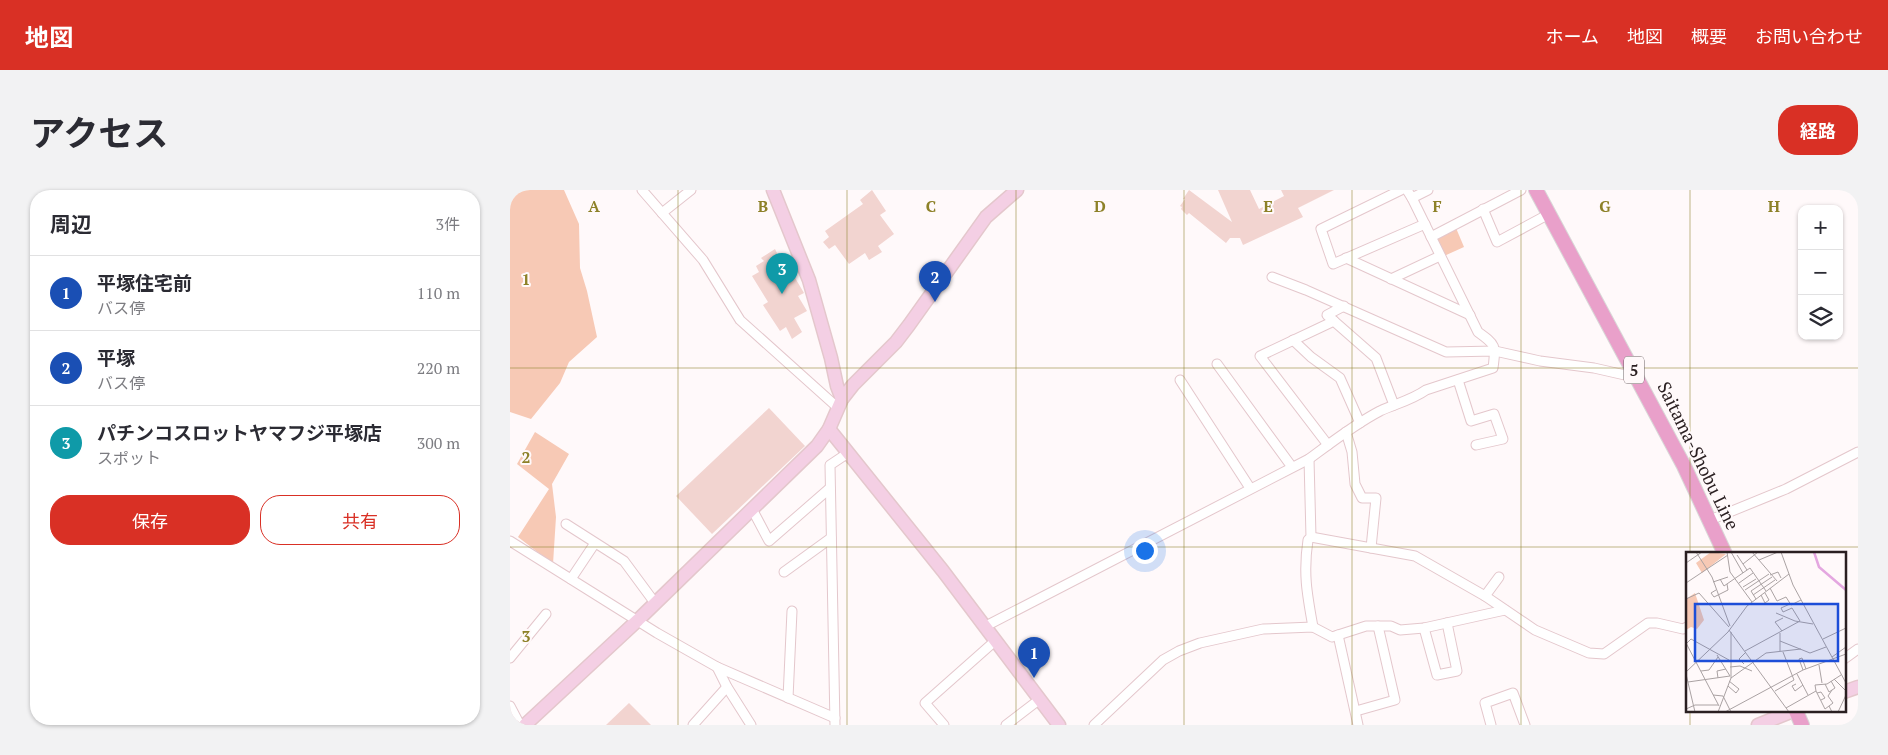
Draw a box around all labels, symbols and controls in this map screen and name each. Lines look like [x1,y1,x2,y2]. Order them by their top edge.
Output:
text: 地図 [25,21,73,53]
text: ホーム [1546,24,1599,48]
text: 地図 [1627,24,1663,48]
text: 概要 [1691,24,1727,48]
text: お問い合わせ [1755,24,1863,48]
button: 経路 [1778,105,1858,155]
text: アクセス [30,110,168,156]
text: A [588,195,600,217]
text: B [758,195,768,217]
text: C [926,195,936,217]
text: D [1094,195,1106,217]
text: E [1263,195,1273,217]
text: F [1432,195,1442,217]
text: G [1599,195,1611,217]
text: H [1768,195,1780,217]
map controls [1798,205,1843,340]
button: + [1798,205,1843,250]
text: 周辺 [50,210,92,238]
text: 3件 [435,213,460,235]
button: − [1798,250,1843,295]
pin: 3 [766,253,798,294]
pin: 2 [919,261,951,302]
text: 1 [521,268,531,290]
text: 平塚住宅前 [97,270,192,295]
text: 1 [61,282,71,304]
text: 110 m [417,282,460,304]
button: layers [1798,295,1843,340]
text: バス停 [97,297,145,319]
text: 平塚 [97,345,135,370]
road number: 5 [1624,356,1644,384]
text: 2 [61,357,71,379]
text: 220 m [417,357,460,379]
text: バス停 [97,372,145,394]
street label: Saitama-Shobu Line [1653,378,1745,534]
text: パチンコスロットヤマフジ平塚店 [97,420,382,445]
text: 3 [61,432,71,454]
text: 300 m [417,432,460,454]
text: 2 [521,446,531,468]
text: スポット [97,447,161,469]
button: 保存 [50,495,250,545]
button: 共有 [260,495,460,545]
your location [1132,538,1158,564]
inset map [1686,552,1846,712]
text: 3 [521,625,531,647]
pin: 1 [1018,637,1050,678]

